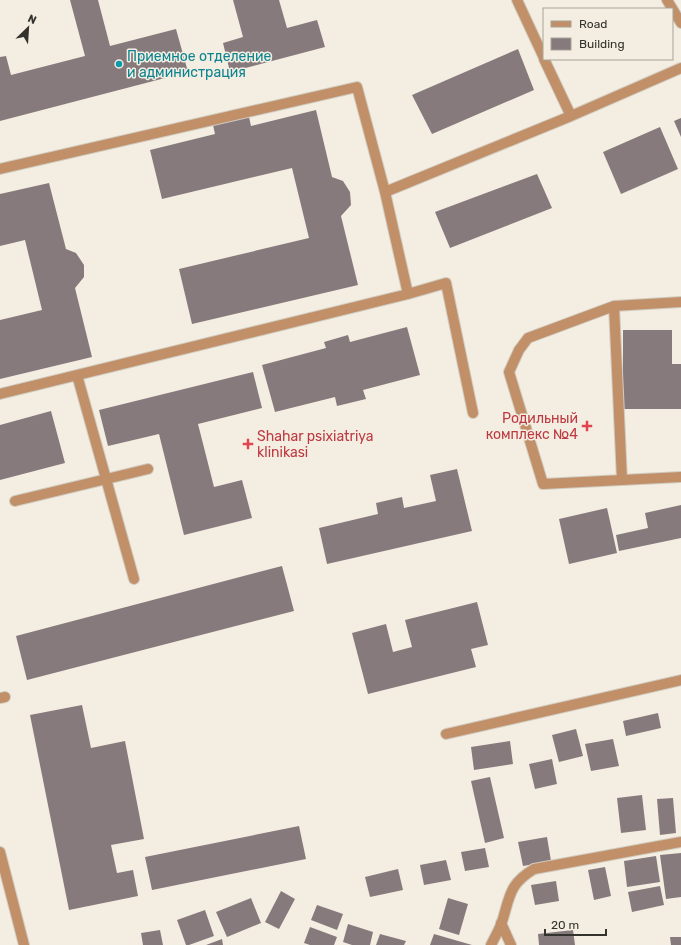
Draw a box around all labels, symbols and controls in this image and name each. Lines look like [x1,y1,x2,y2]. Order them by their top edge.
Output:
north arrow [8,8,48,48]
legend [543,8,673,60]
text: N [26,12,38,27]
text: Road [579,17,607,31]
text: Building [579,37,625,51]
place label: Приемное отделение и администрация [127,48,271,81]
marker: Приемное отделение и администрация [114,59,124,69]
place label: Родильный комплекс №4 [486,410,578,443]
marker: Родильный комплекс №4 [581,420,593,432]
place label: Shahar psixiatriya klinikasi [257,428,373,461]
marker: Shahar psixiatriya klinikasi [242,438,254,450]
scale bar [545,911,606,937]
text: 20 m [551,918,579,932]

